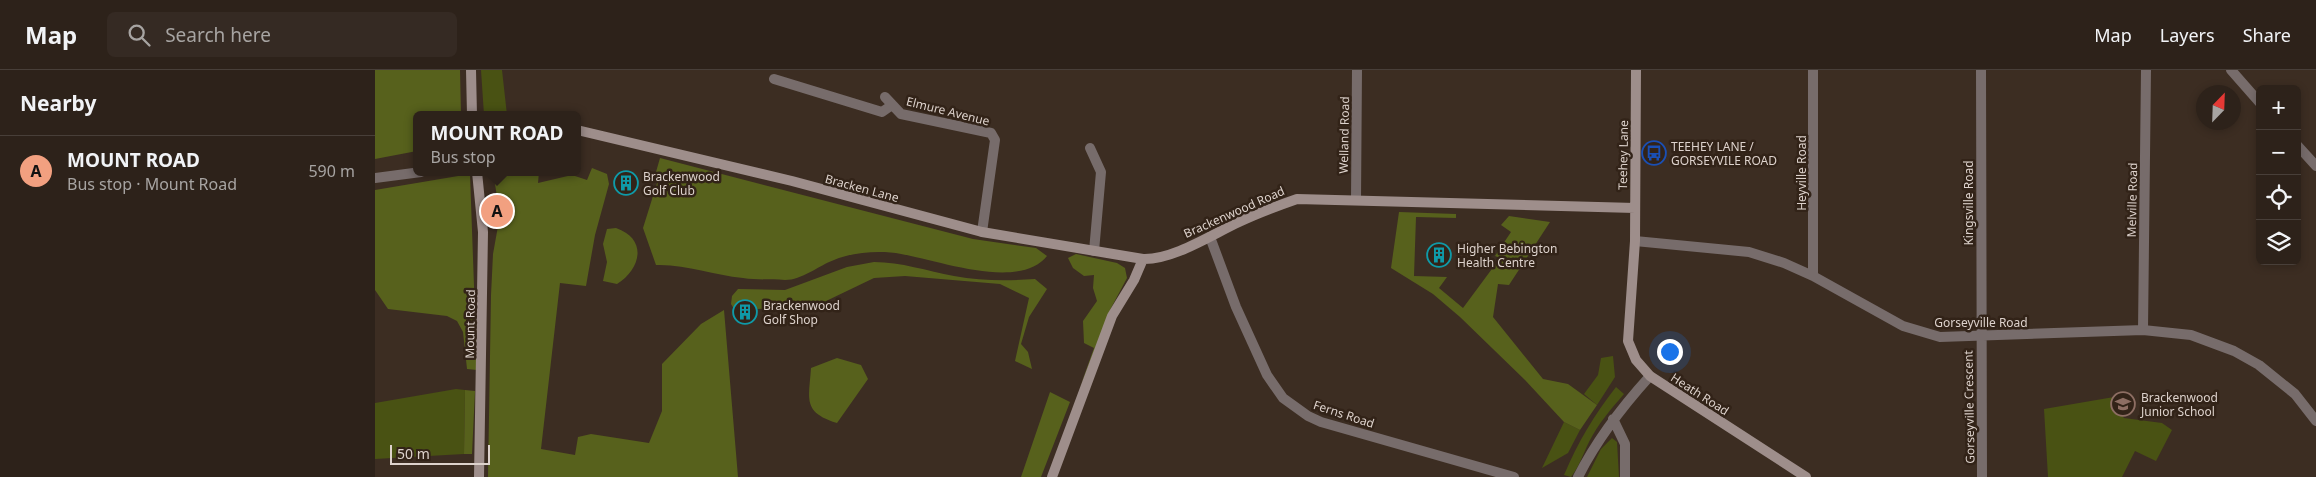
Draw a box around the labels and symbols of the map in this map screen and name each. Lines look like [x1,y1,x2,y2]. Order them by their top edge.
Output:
north arrow [2196,85,2241,130]
street label: Elmure Avenue [905,92,992,130]
street label: Welland Road [1335,96,1353,174]
street label: Teehey Lane [1614,120,1632,190]
street label: Heyville Road [1793,135,1810,211]
place label: TEEHEY LANE / GORSEYVILE ROAD [1671,138,1777,169]
bus stop icon: TEEHEY LANE / GORSEYVILE ROAD [1641,140,1667,166]
street label: Kingsville Road [1960,160,1977,246]
street label: Melville Road [2123,162,2141,238]
place label: Brackenwood Golf Club [643,168,720,199]
building icon: Brackenwood Golf Club [613,170,639,196]
street label: Bracken Lane [823,170,901,206]
street label: Brackenwood Road [1181,182,1287,242]
pin: A [481,192,513,230]
place label: Higher Bebington Health Centre [1457,240,1557,271]
building icon: Higher Bebington Health Centre [1426,242,1452,268]
street label: Mount Road [461,289,479,359]
place label: Brackenwood Golf Shop [763,297,840,328]
building icon: Brackenwood Golf Shop [732,299,758,325]
street label: Gorseyville Road [1934,314,2028,331]
your location [1657,339,1683,365]
street label: Gorseyville Crescent [1959,349,1978,464]
street label: Heath Road [1668,369,1732,419]
place label: Brackenwood Junior School [2140,389,2218,420]
school or university icon: Brackenwood Junior School [2110,391,2136,417]
street label: Ferns Road [1311,396,1377,432]
scale bar [390,442,490,465]

